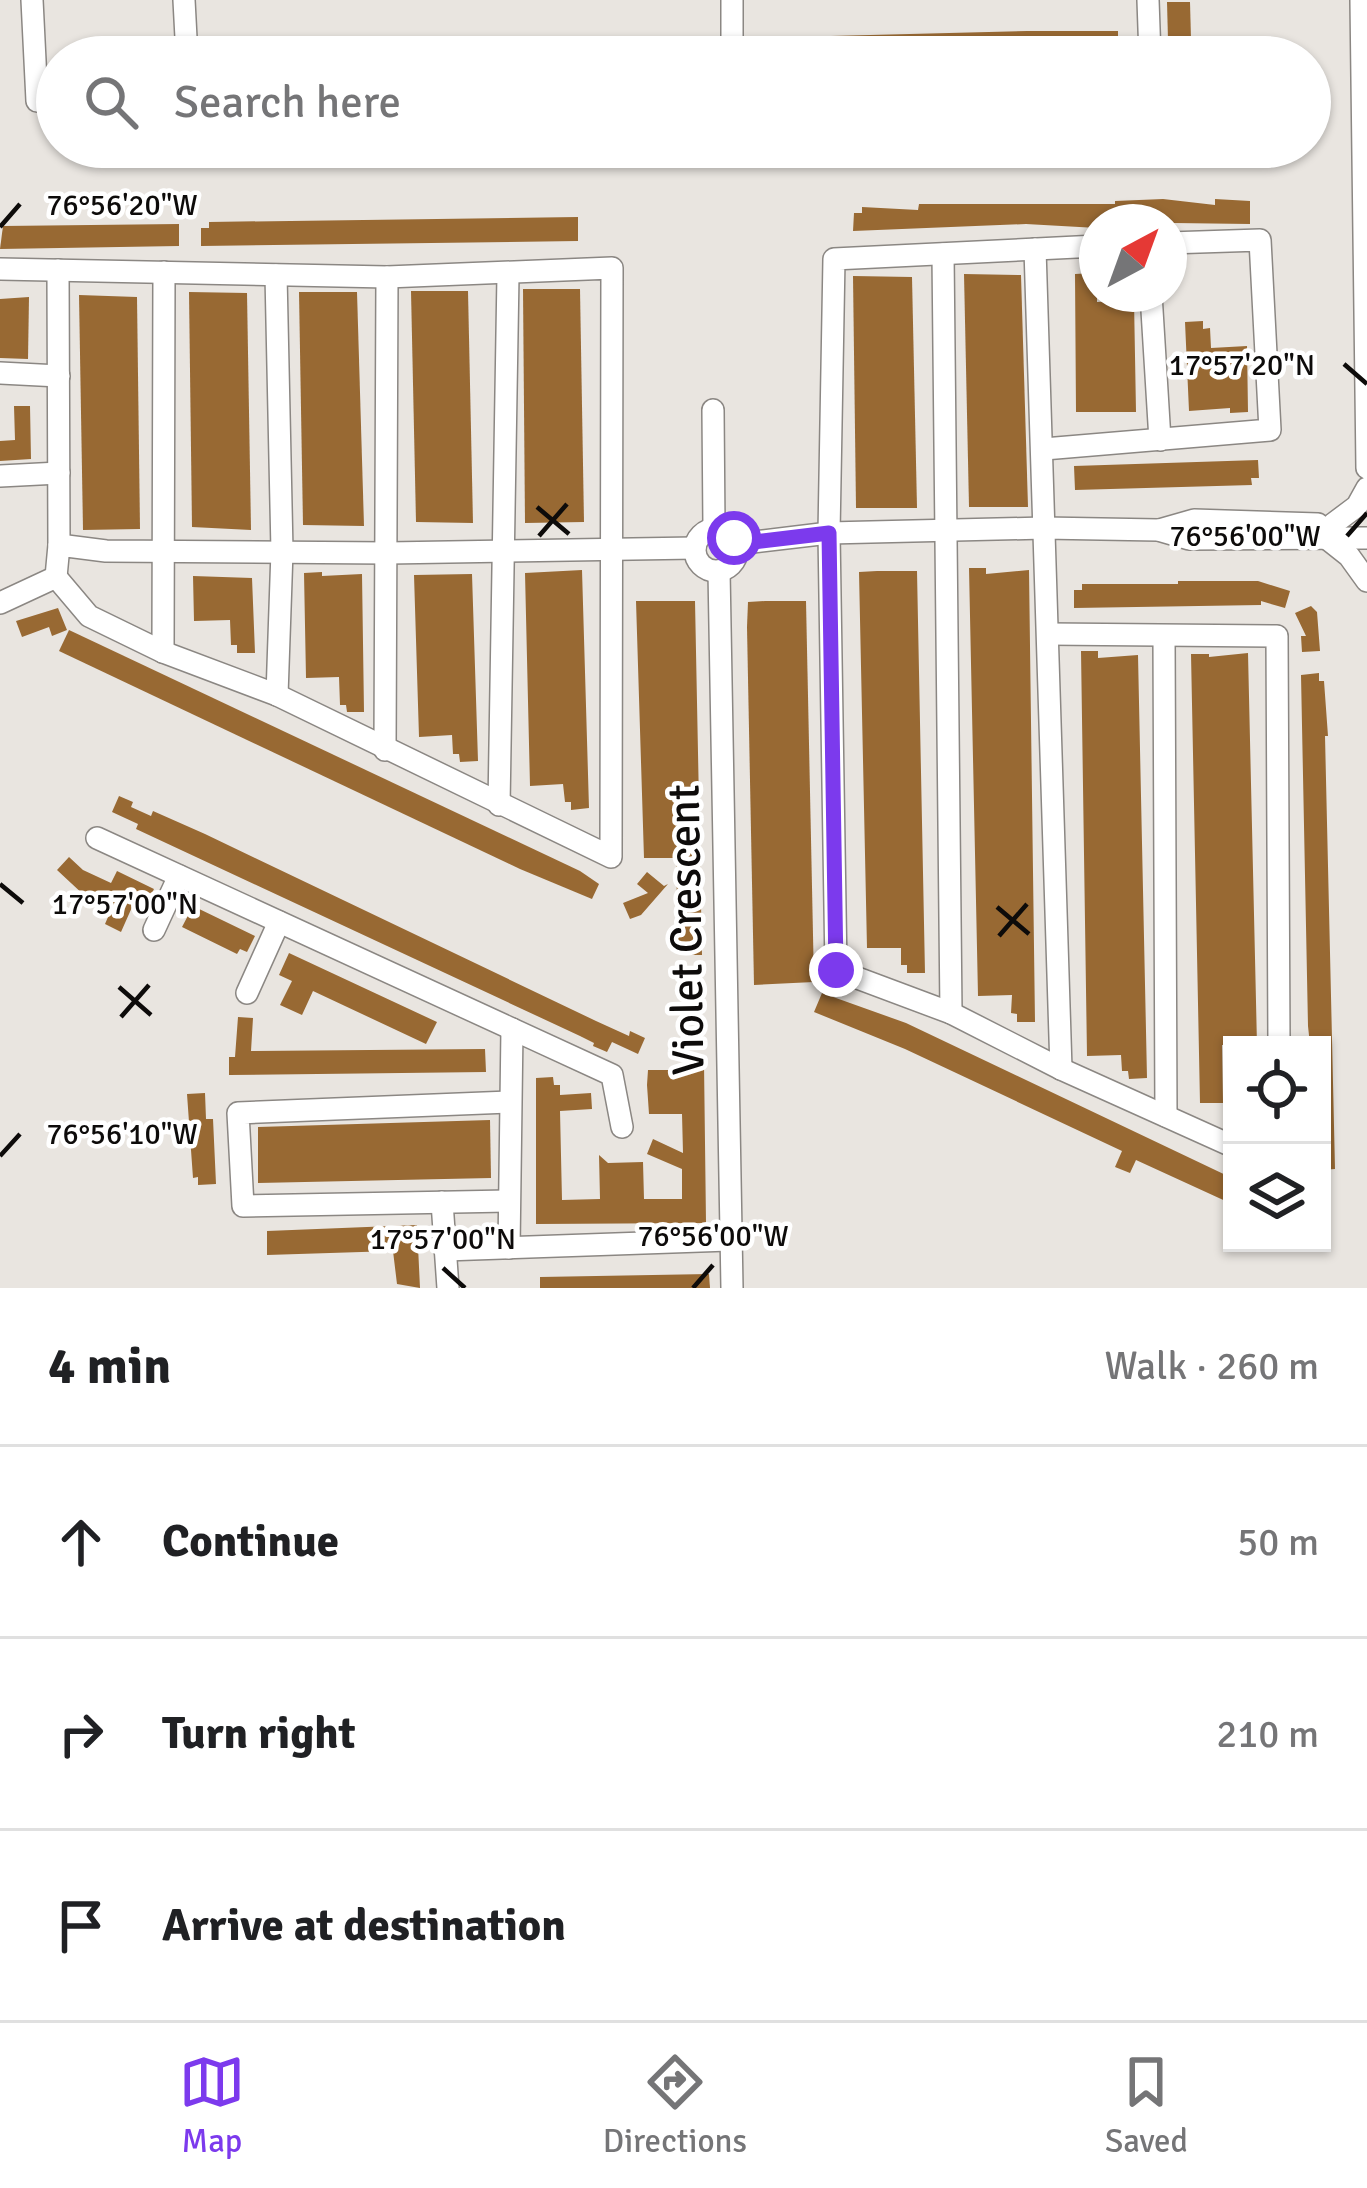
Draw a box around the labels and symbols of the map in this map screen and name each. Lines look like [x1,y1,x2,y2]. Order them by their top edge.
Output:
text: 76°56'20"W [46,187,198,224]
north arrow [1079,204,1187,312]
text: 17°57'20"N [1169,347,1315,384]
route start [707,511,761,565]
text: 76°56'00"W [1169,518,1321,555]
street label: Violet Crescent [656,784,717,1076]
text: 17°57'00"N [52,886,198,923]
route end [809,943,863,997]
text: 76°56'10"W [46,1116,198,1153]
text: 76°56'00"W [637,1218,789,1255]
text: 17°57'00"N [370,1221,516,1258]

